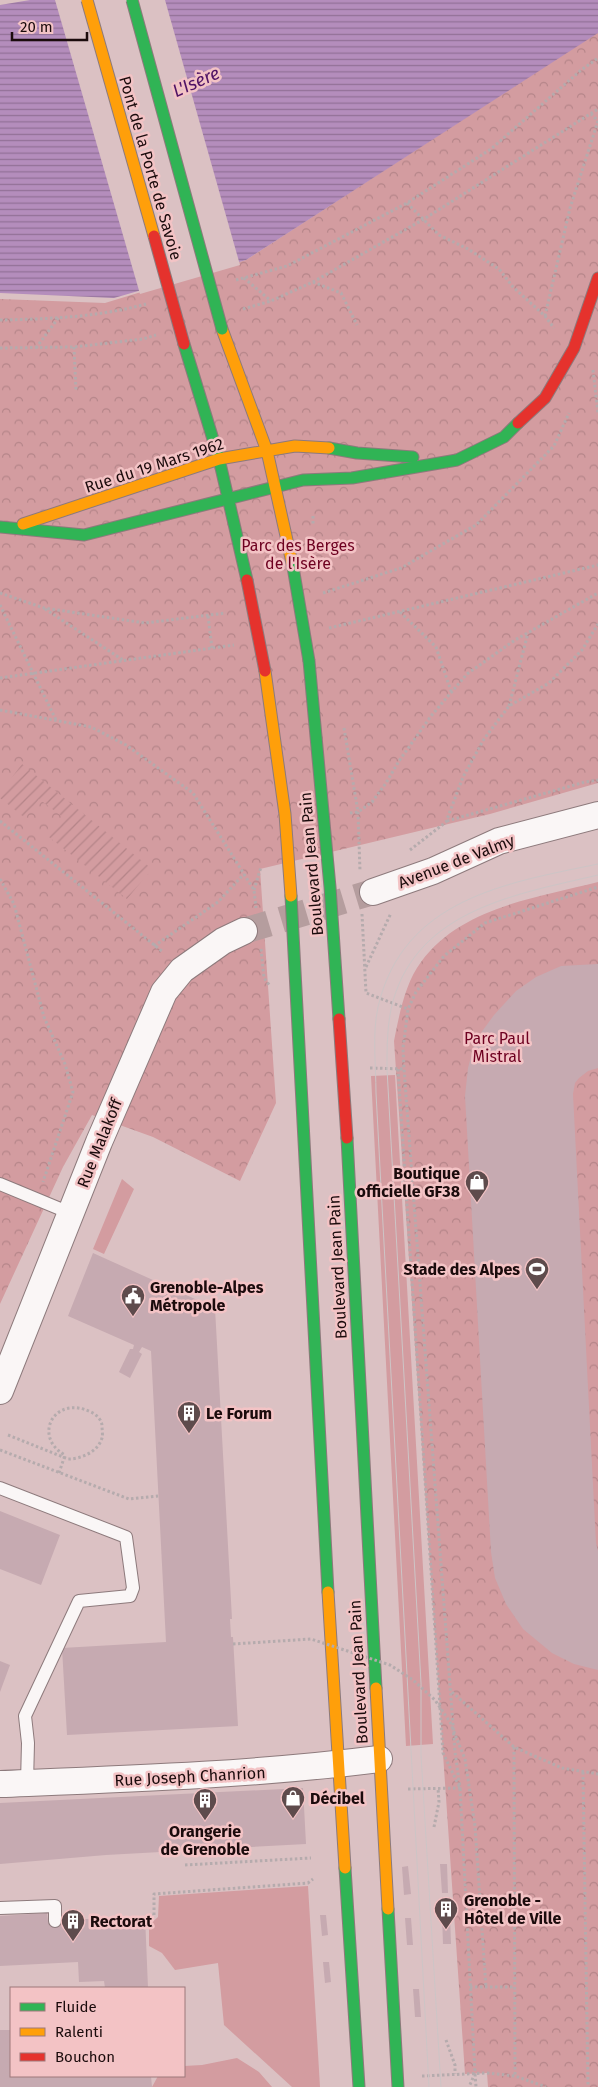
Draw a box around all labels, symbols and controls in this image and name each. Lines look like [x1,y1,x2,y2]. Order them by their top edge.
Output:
scale bar [12,10,88,42]
text: 20 m [20,18,53,36]
water label: L'Isère [169,62,223,102]
street label: Pont de la Porte de Savoie [115,74,186,262]
street label: Rue du 19 Mars 1962 [82,434,226,497]
park label: Parc des Berges de l'Isère [241,536,355,573]
street label: Boulevard Jean Pain [296,791,327,937]
street label: Avenue de Valmy [395,831,517,892]
park label: Parc Paul Mistral [464,1029,530,1066]
street label: Rue Malakoff [73,1094,127,1190]
place label: Boutique officielle GF38 [357,1164,460,1201]
shop icon: Boutique officielle GF38 [464,1169,490,1203]
street label: Boulevard Jean Pain [324,1194,351,1339]
sports icon: Stade des Alpes [524,1256,550,1290]
place label: Stade des Alpes [404,1260,520,1279]
place label: Grenoble-Alpes Métropole [150,1278,264,1315]
public building icon: Grenoble-Alpes Métropole [120,1283,146,1317]
building icon: Le Forum [176,1400,202,1434]
place label: Le Forum [206,1404,272,1423]
street label: Boulevard Jean Pain [345,1599,372,1744]
street label: Rue Joseph Chanrion [114,1763,266,1790]
shop icon: Décibel [280,1785,306,1819]
building icon: Orangerie de Grenoble [192,1787,218,1821]
place label: Décibel [310,1789,365,1808]
place label: Orangerie de Grenoble [161,1822,250,1859]
place label: Grenoble - Hôtel de Ville [464,1891,562,1928]
building icon: Grenoble - Hôtel de Ville [433,1896,459,1930]
building icon: Rectorat [60,1908,86,1942]
place label: Rectorat [90,1912,153,1931]
legend [10,1987,185,2077]
text: Fluide [55,1998,97,2016]
text: Ralenti [55,2023,103,2041]
text: Bouchon [55,2048,115,2066]

